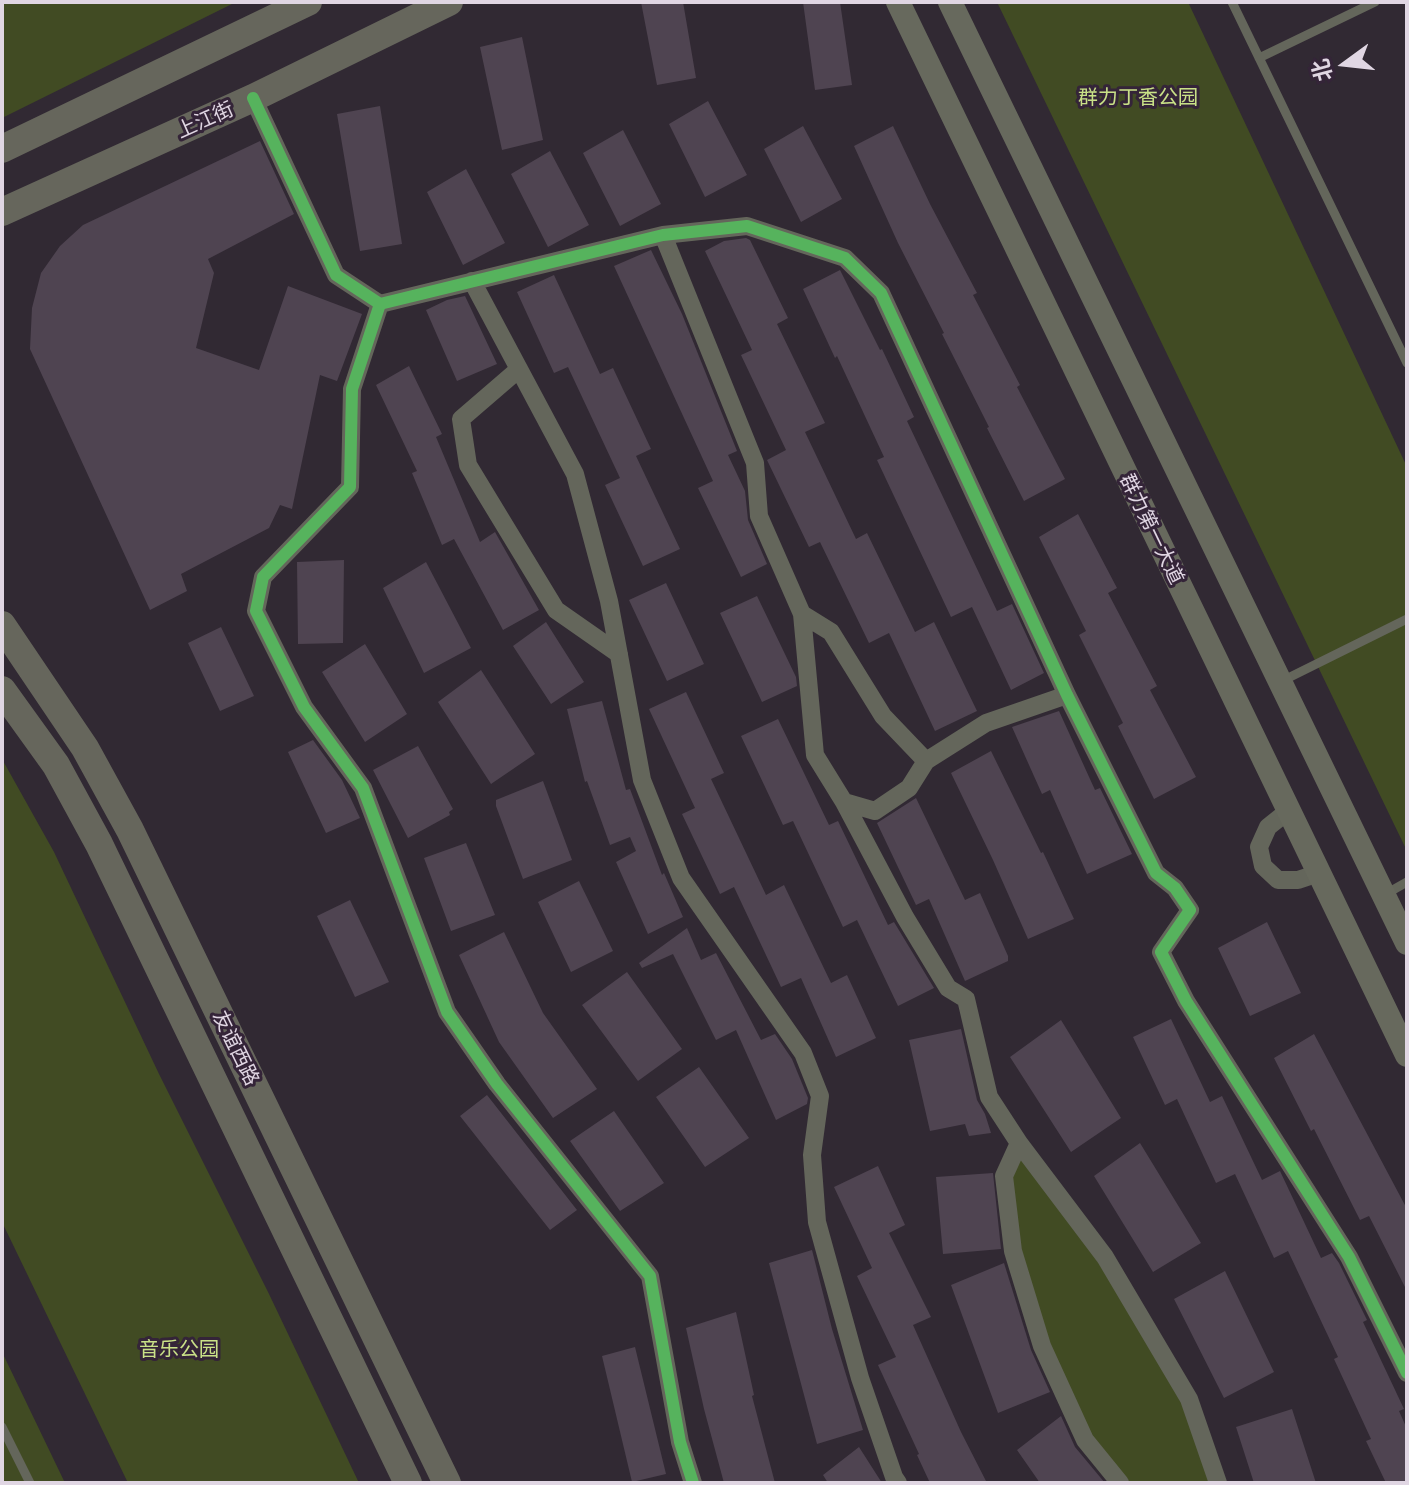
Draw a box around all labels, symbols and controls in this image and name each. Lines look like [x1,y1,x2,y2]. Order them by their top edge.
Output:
north arrow [1305,24,1385,104]
text: 北 [1306,56,1336,84]
park label: 群力丁香公园 [1078,85,1198,109]
street label: 上江街 [173,97,237,143]
street label: 群力第一大道 [1115,470,1189,588]
street label: 友谊西路 [208,1007,264,1089]
park label: 音乐公园 [139,1337,219,1361]

